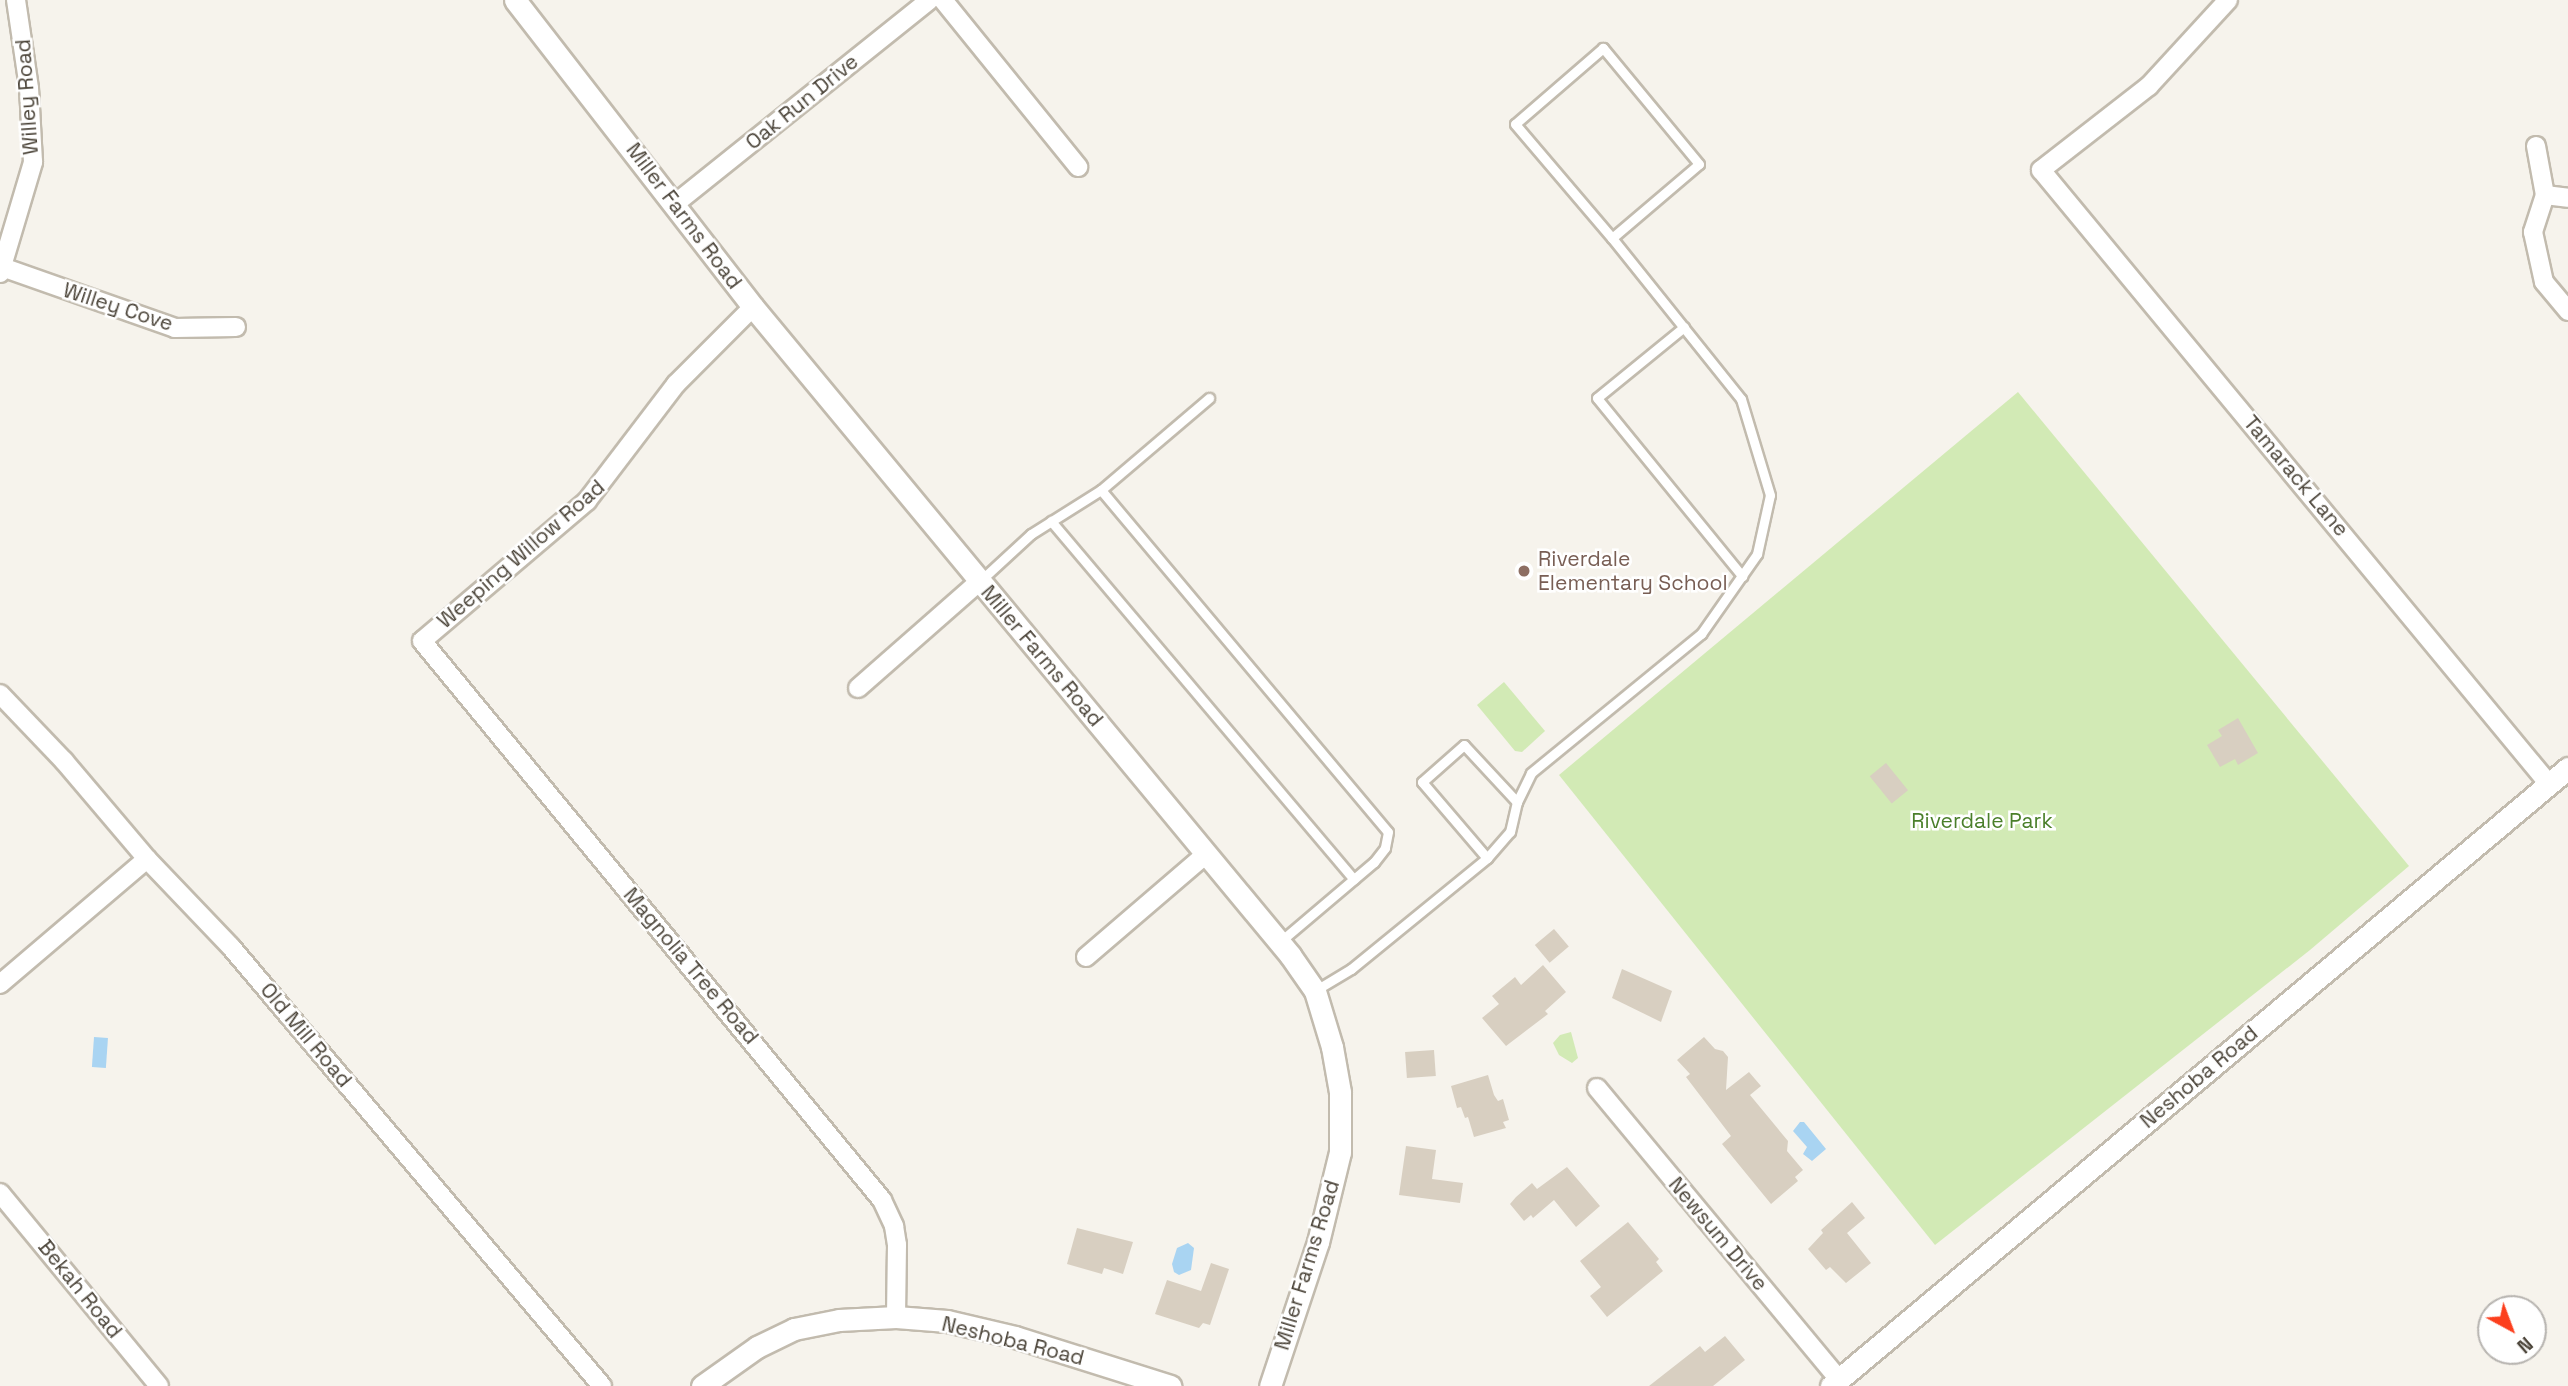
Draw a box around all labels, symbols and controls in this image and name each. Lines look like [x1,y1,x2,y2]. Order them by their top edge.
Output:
street label: Willey Road [10,38,44,156]
street label: Oak Run Drive [741,49,863,155]
street label: Miller Farms Road [621,138,747,294]
street label: Willey Cove [60,277,176,337]
street label: Tamarack Lane [2238,410,2354,542]
street label: Weeping Willow Road [432,474,610,634]
place label: Riverdale Elementary School [1538,546,1728,596]
marker: Riverdale Elementary School [1516,563,1532,579]
street label: Miller Farms Road [976,580,1108,732]
park label: Riverdale Park [1911,808,2053,834]
street label: Magnolia Tree Road [618,882,764,1050]
street label: Old Mill Road [255,978,357,1092]
street label: Neshoba Road [2135,1020,2263,1134]
street label: Newsum Drive [1663,1172,1773,1296]
street label: Miller Farms Road [1269,1177,1345,1353]
street label: Bekah Road [33,1235,127,1343]
north arrow [2477,1295,2547,1365]
street label: Neshoba Road [939,1311,1087,1371]
text: N [2512,1331,2538,1358]

